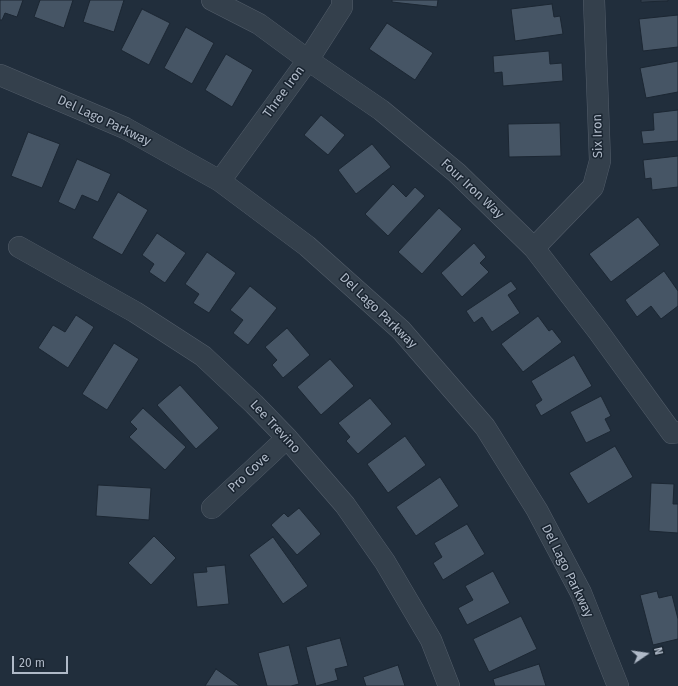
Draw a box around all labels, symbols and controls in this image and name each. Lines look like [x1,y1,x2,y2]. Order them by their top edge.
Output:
street label: Three Iron [260,63,308,121]
street label: Del Lago Parkway [55,92,153,150]
street label: Six Iron [590,114,606,158]
street label: Four Iron Way [437,156,507,222]
street label: Del Lago Parkway [336,270,420,352]
street label: Lee Trevino [246,397,304,457]
street label: Pro Cove [225,450,273,496]
street label: Del Lago Parkway [538,522,596,620]
north arrow [626,634,666,674]
text: N [651,646,665,656]
scale bar [14,648,70,674]
text: 20 m [19,656,45,670]

